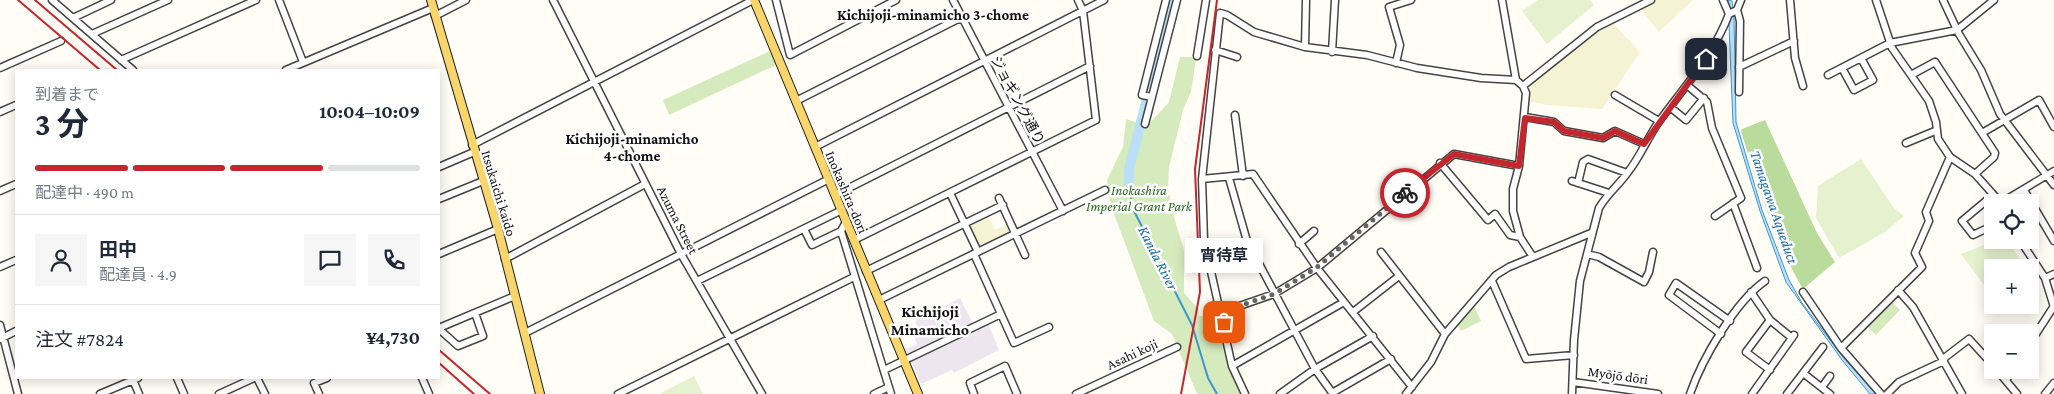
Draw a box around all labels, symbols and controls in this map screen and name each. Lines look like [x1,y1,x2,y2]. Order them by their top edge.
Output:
district label: Kichijoji-minamicho 3-chome [837,7,1029,24]
pin [1685,38,1727,80]
icon: home [1692,45,1720,73]
street label: ジョギング通り [988,53,1048,147]
text: 到着まで [35,86,99,103]
text: 10:04–10:09 [319,101,420,122]
text: 3 分 [35,106,89,142]
district label: Kichijoji-minamicho 4-chome [566,131,699,164]
street label: Itsukaichi kaido [478,148,520,238]
street label: Inokashira-dori [822,148,872,236]
water label: Tamagawa Aqueduct [1746,148,1801,266]
courier [1380,168,1430,218]
icon: bike [1391,179,1419,207]
park label: Inokashira Imperial Grant Park [1086,182,1193,214]
street label: Azuma Street [654,183,702,257]
text: 配達中 · 490 m [35,184,134,201]
map controls [1984,194,2039,379]
button: locate [1984,194,2039,249]
water label: Kanda River [1135,223,1181,293]
button: person [35,234,87,286]
button: chat [304,234,356,286]
button: phone [368,234,420,286]
callout: 宵待草 [1185,237,1263,272]
text: 田中 [99,239,137,260]
text: 宵待草 [1200,247,1248,264]
button: + [1984,259,2039,314]
text: 配達員 · 4.9 [99,266,177,283]
pin [1203,301,1245,343]
district label: Kichijoji Minamicho [891,303,969,338]
icon: bag [1210,308,1238,336]
button: − [1984,324,2039,379]
text: ¥4,730 [366,327,420,348]
text: 注文 #7824 [35,329,124,350]
street label: Asahi koji [1104,335,1161,374]
street label: Myōjō dōri [1587,363,1650,388]

